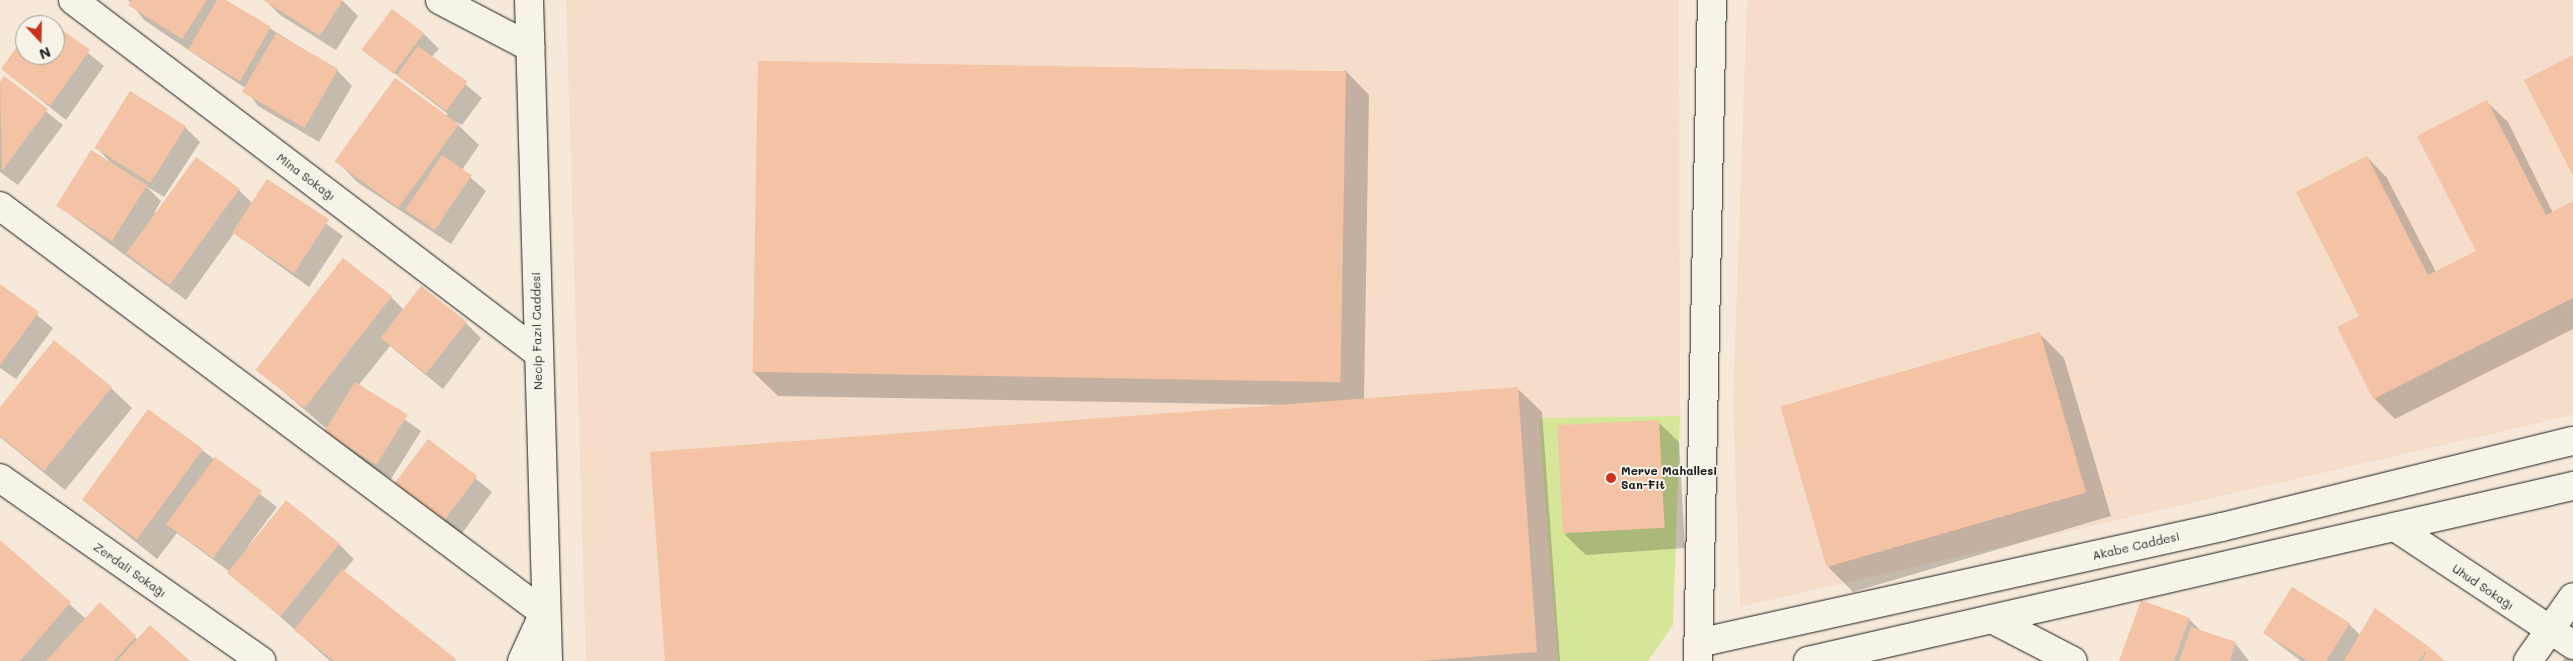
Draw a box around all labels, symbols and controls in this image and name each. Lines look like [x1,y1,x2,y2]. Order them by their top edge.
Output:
north arrow [15,15,65,65]
text: N [37,43,54,64]
street label: Mina Sokağı [274,150,338,204]
street label: Necip Fazıl Caddesi [529,272,545,390]
place label: Merve Mahallesi San-Fit [1621,464,1717,492]
marker: Merve Mahallesi San-Fit [1605,472,1617,484]
street label: Akabe Caddesi [2091,529,2181,563]
street label: Zerdali Sokağı [91,540,169,600]
street label: Uhud Sokağı [2449,561,2517,613]

